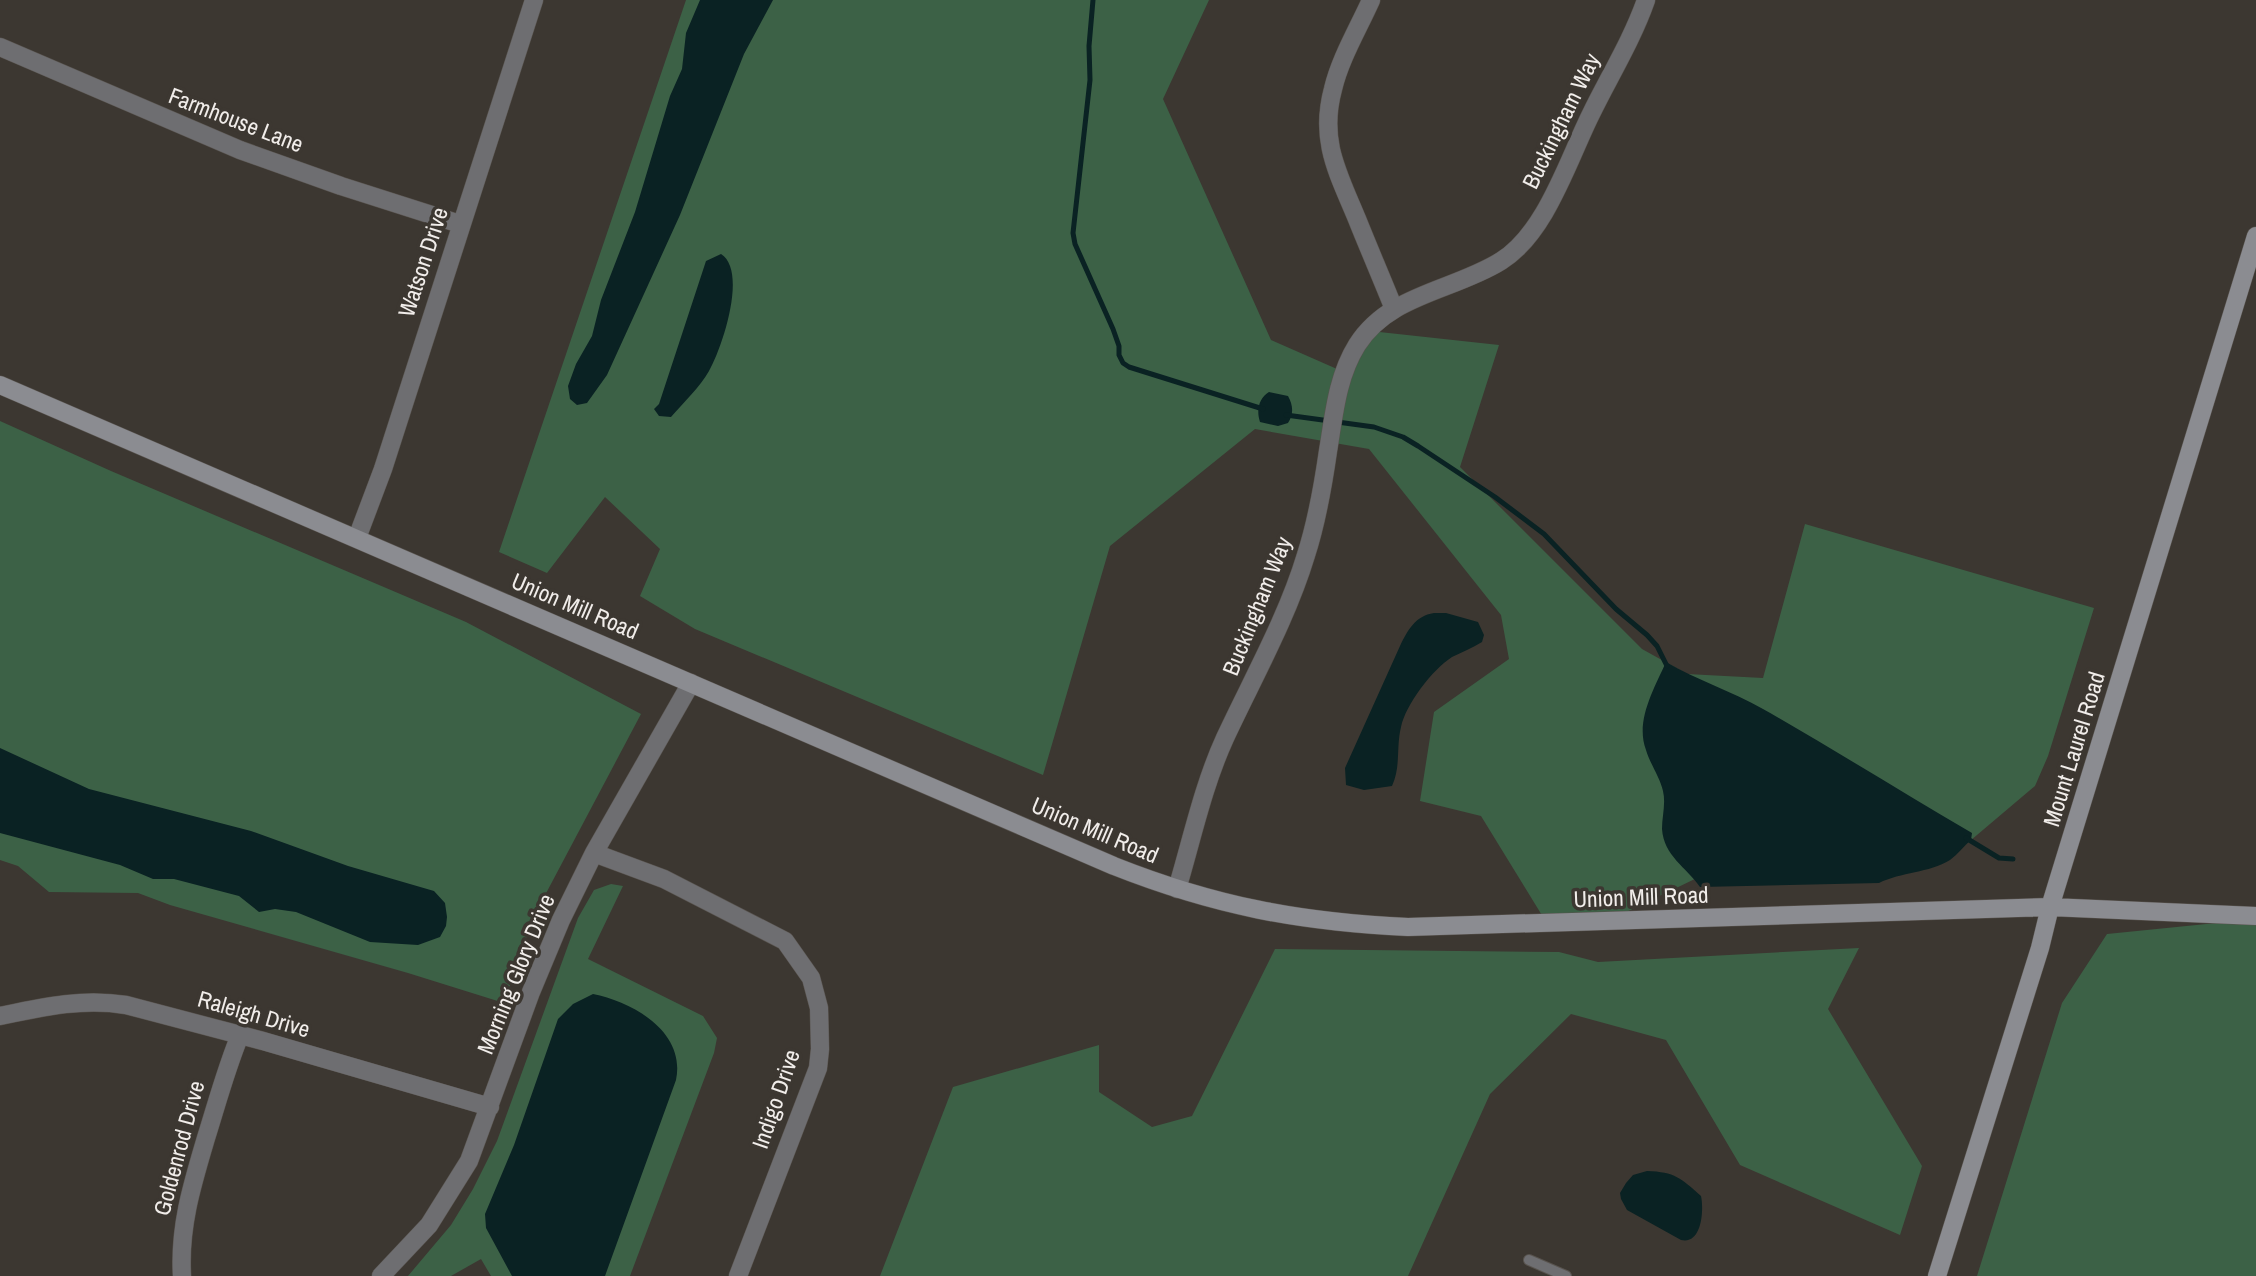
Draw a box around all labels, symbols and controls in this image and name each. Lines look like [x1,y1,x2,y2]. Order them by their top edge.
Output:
street label: Buckingham Way [1514,47,1607,194]
street label: Farmhouse Lane [164,80,308,159]
street label: Watson Drive [390,203,455,321]
street label: Buckingham Way [1215,531,1299,680]
street label: Union Mill Road [507,565,643,646]
street label: Mount Laurel Road [2035,668,2112,830]
street label: Union Mill Road [1027,789,1163,870]
street label: Union Mill Road [1573,879,1709,914]
street label: Morning Glory Drive [469,889,562,1058]
street label: Raleigh Drive [194,983,314,1044]
street label: Indigo Drive [744,1045,807,1152]
street label: Goldenrod Drive [146,1077,211,1219]

